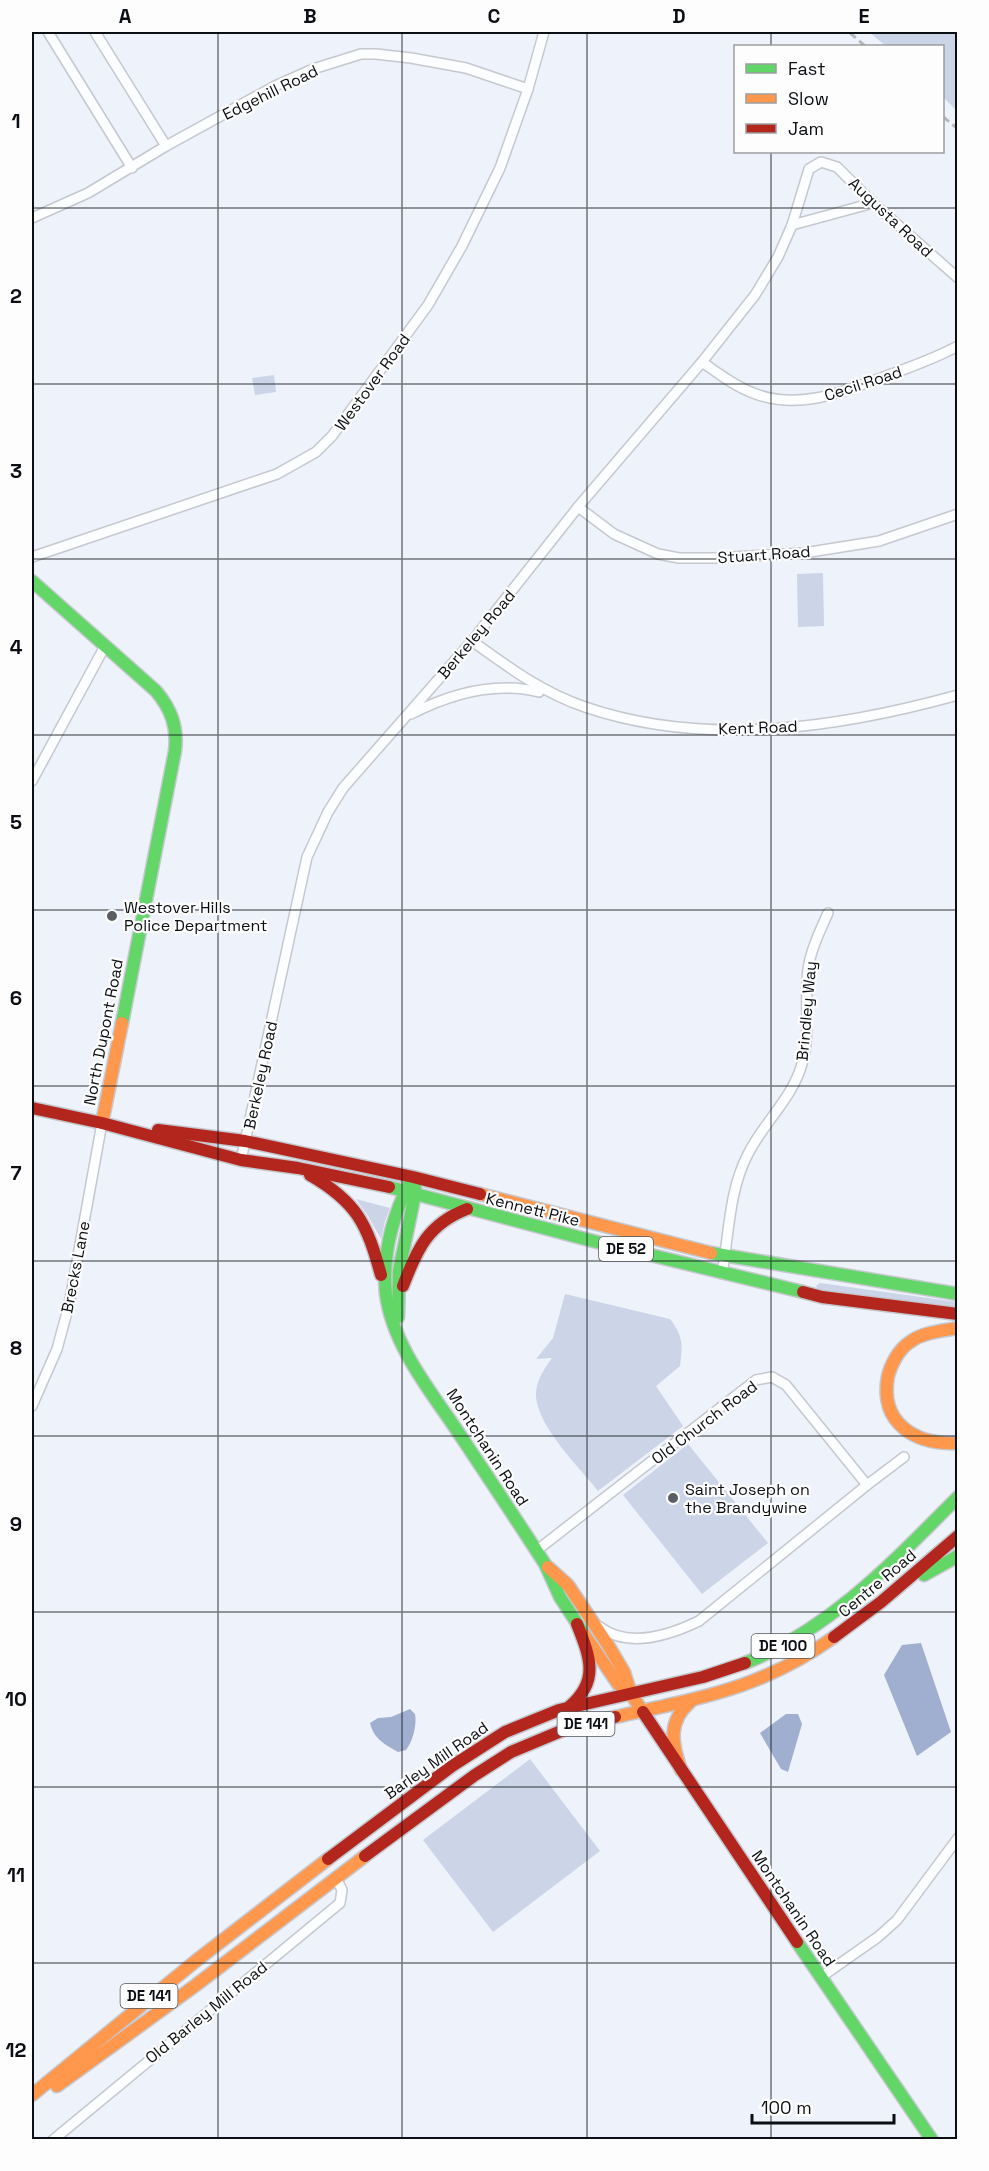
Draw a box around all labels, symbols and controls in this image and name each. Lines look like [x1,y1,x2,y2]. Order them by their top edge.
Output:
text: A [119,3,132,29]
text: B [303,3,317,29]
text: C [488,3,501,29]
text: D [672,3,686,29]
text: E [858,3,870,29]
legend [734,45,944,153]
text: Fast [788,57,825,80]
street label: Edgehill Road [219,60,322,125]
text: Slow [788,87,829,110]
text: 1 [11,108,21,134]
text: Jam [788,117,824,140]
street label: Augusta Road [844,173,937,262]
text: 2 [10,283,22,309]
street label: Westover Road [330,329,415,435]
street label: Cecil Road [822,361,905,406]
text: 3 [10,458,22,484]
street label: Stuart Road [717,541,811,568]
street label: Berkeley Road [433,585,520,683]
text: 4 [10,634,23,660]
street label: Kent Road [718,716,798,739]
text: 5 [10,809,22,835]
place label: Westover Hills Police Department [124,897,267,936]
marker: Westover Hills Police Department [105,909,119,923]
street label: North Dupont Road [79,957,128,1107]
street label: Brindley Way [792,960,821,1062]
text: 6 [10,985,22,1011]
street label: Berkeley Road [239,1019,282,1131]
text: 7 [10,1160,22,1186]
street label: Kennett Pike [484,1188,582,1231]
street label: Brecks Lane [56,1219,95,1315]
road number: DE 52 [599,1237,653,1261]
text: 8 [10,1335,22,1361]
street label: Old Church Road [647,1376,761,1469]
street label: Montchanin Road [442,1385,533,1510]
place label: Saint Joseph on the Brandywine [685,1479,810,1518]
marker: Saint Joseph on the Brandywine [666,1491,680,1505]
text: 9 [10,1511,22,1537]
street label: Centre Road [834,1545,921,1622]
road number: DE 100 [752,1634,814,1658]
text: 10 [5,1686,27,1712]
road number: DE 141 [558,1712,614,1736]
street label: Barley Mill Road [380,1717,492,1804]
street label: Montchanin Road [747,1846,840,1970]
text: 11 [7,1862,25,1888]
street label: Old Barley Mill Road [141,1957,272,2068]
road number: DE 141 [120,1984,178,2008]
text: 12 [6,2037,27,2063]
scale bar [752,2087,894,2125]
text: 100 m [761,2096,812,2119]

